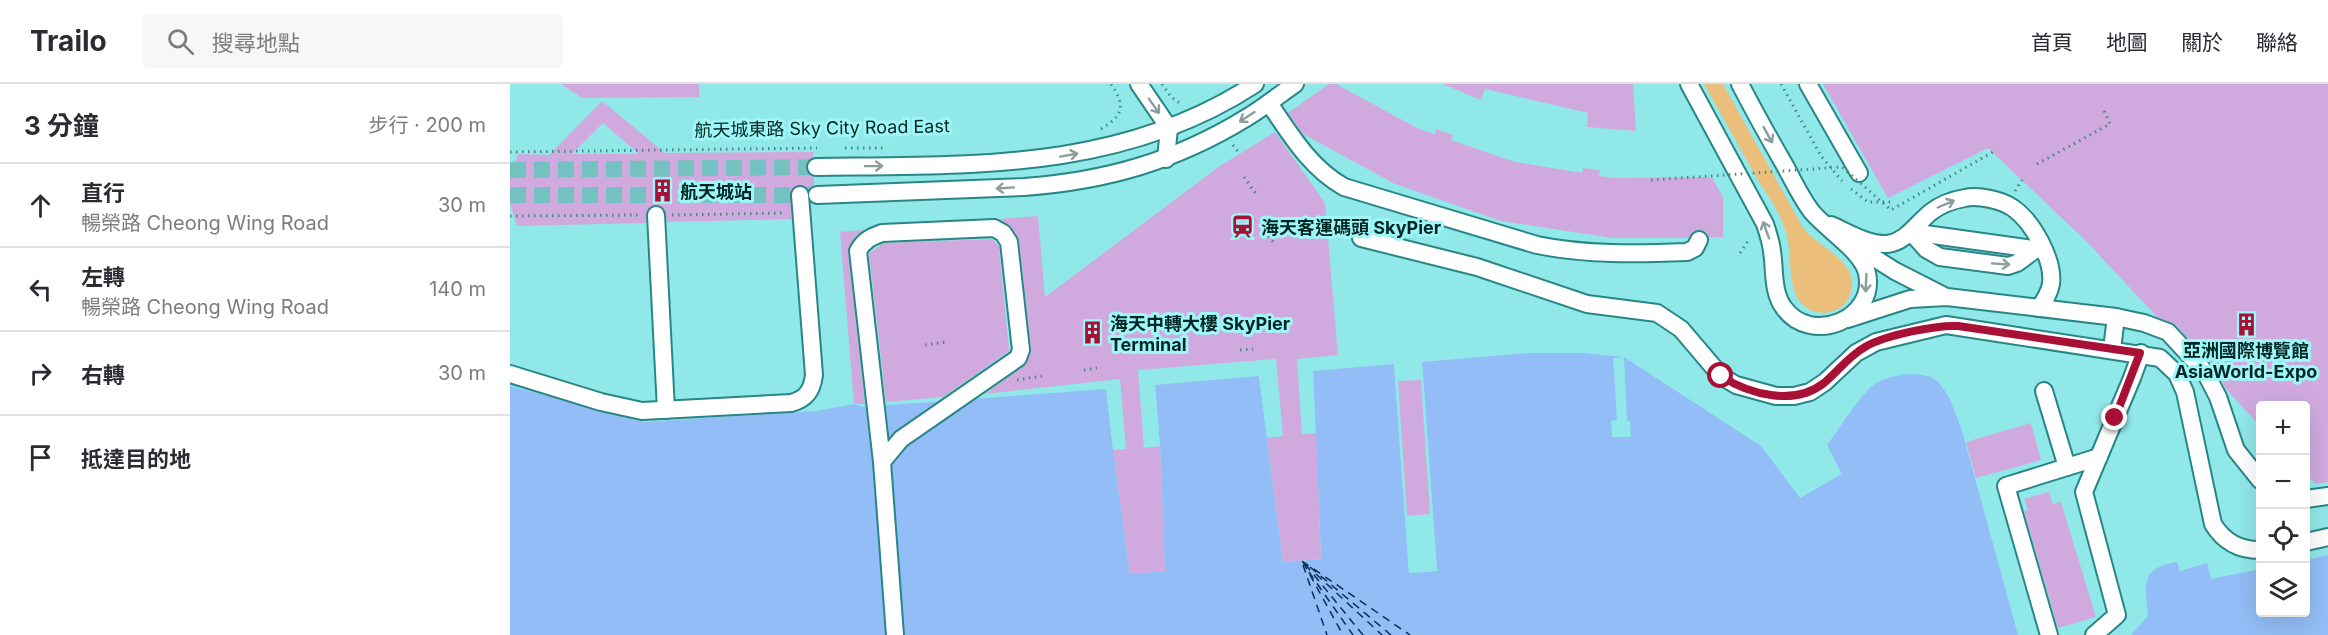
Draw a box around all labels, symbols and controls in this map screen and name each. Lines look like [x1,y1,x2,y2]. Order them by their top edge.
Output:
search box [143,14,563,68]
text: Trailo [30,24,107,58]
icon: search [164,25,197,58]
text: 搜尋地點 [212,30,300,56]
text: 首頁 [2031,30,2073,55]
text: 地圖 [2106,30,2148,55]
text: 關於 [2181,30,2223,55]
text: 聯絡 [2256,30,2298,55]
one-way arrow [1148,97,1160,114]
text: 3 分鐘 [24,110,99,141]
one-way arrow [1239,112,1256,124]
text: 步行 · 200 m [368,113,486,137]
street label: 航天城東路 Sky City Road East [694,115,950,141]
one-way arrow [1762,126,1774,143]
one-way arrow [1058,149,1078,160]
one-way arrow [864,161,884,172]
building icon: 航天城站 [649,178,675,204]
text: 直行 [81,180,125,206]
place label: 航天城站 [680,181,752,202]
one-way arrow [996,183,1016,194]
icon: ahead [24,189,57,222]
text: 30 m [438,193,486,217]
one-way arrow [1937,198,1955,209]
text: 暢榮路 Cheong Wing Road [81,211,329,235]
station icon: 海天客運碼頭 SkyPier [1230,214,1256,240]
place label: 海天客運碼頭 SkyPier [1261,217,1441,238]
one-way arrow [1760,221,1771,240]
one-way arrow [1991,259,2010,270]
text: 左轉 [81,264,125,290]
icon: left [24,273,57,306]
one-way arrow [1861,273,1872,292]
text: 140 m [429,277,486,301]
text: 暢榮路 Cheong Wing Road [81,295,329,319]
building icon: 亞洲國際博覽館 AsiaWorld-Expo [2233,311,2259,337]
place label: 海天中轉大樓 SkyPier Terminal [1110,313,1290,355]
building icon: 海天中轉大樓 SkyPier Terminal [1079,320,1105,346]
place label: 亞洲國際博覽館 AsiaWorld-Expo [2175,340,2317,382]
icon: right [24,357,57,390]
text: 30 m [438,361,486,385]
text: 右轉 [81,362,125,388]
route start [1707,362,1733,388]
map controls [2256,401,2310,617]
button: + [2256,401,2310,455]
route end [2101,404,2127,430]
icon: arrive [24,441,57,474]
text: 抵達目的地 [81,446,191,472]
button: − [2256,455,2310,509]
button: locate [2256,509,2310,563]
button: layers [2256,563,2310,617]

